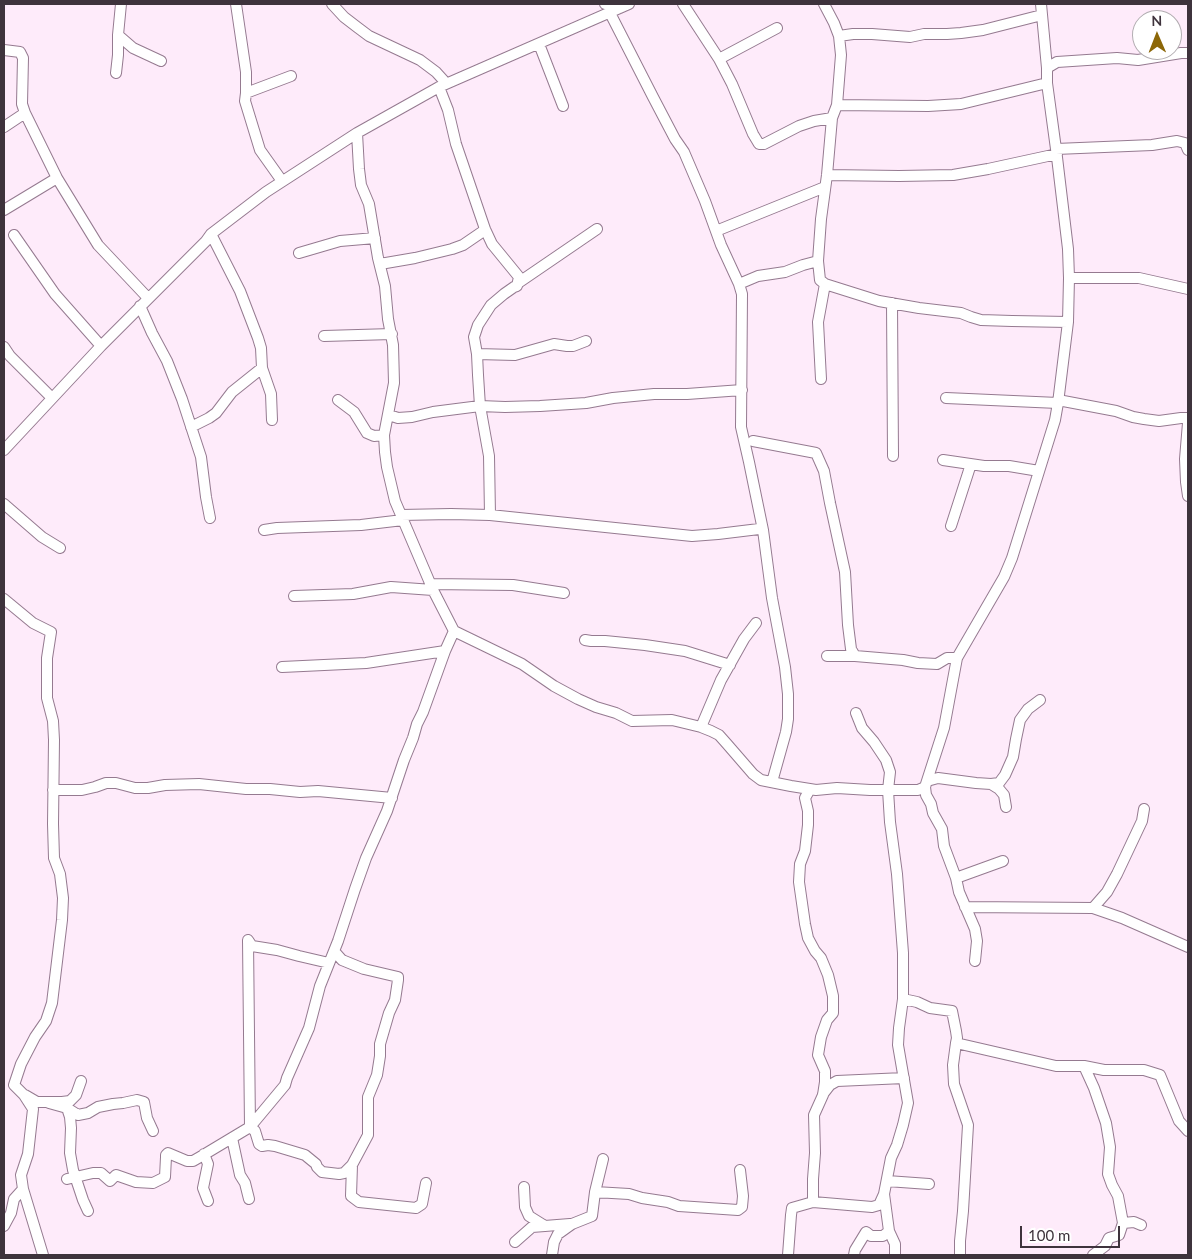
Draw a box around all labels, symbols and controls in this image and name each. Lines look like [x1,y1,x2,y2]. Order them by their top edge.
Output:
north arrow [1132,10,1182,60]
text: N [1151,12,1162,29]
scale bar [1022,1216,1122,1248]
text: 100 m [1028,1226,1070,1244]

